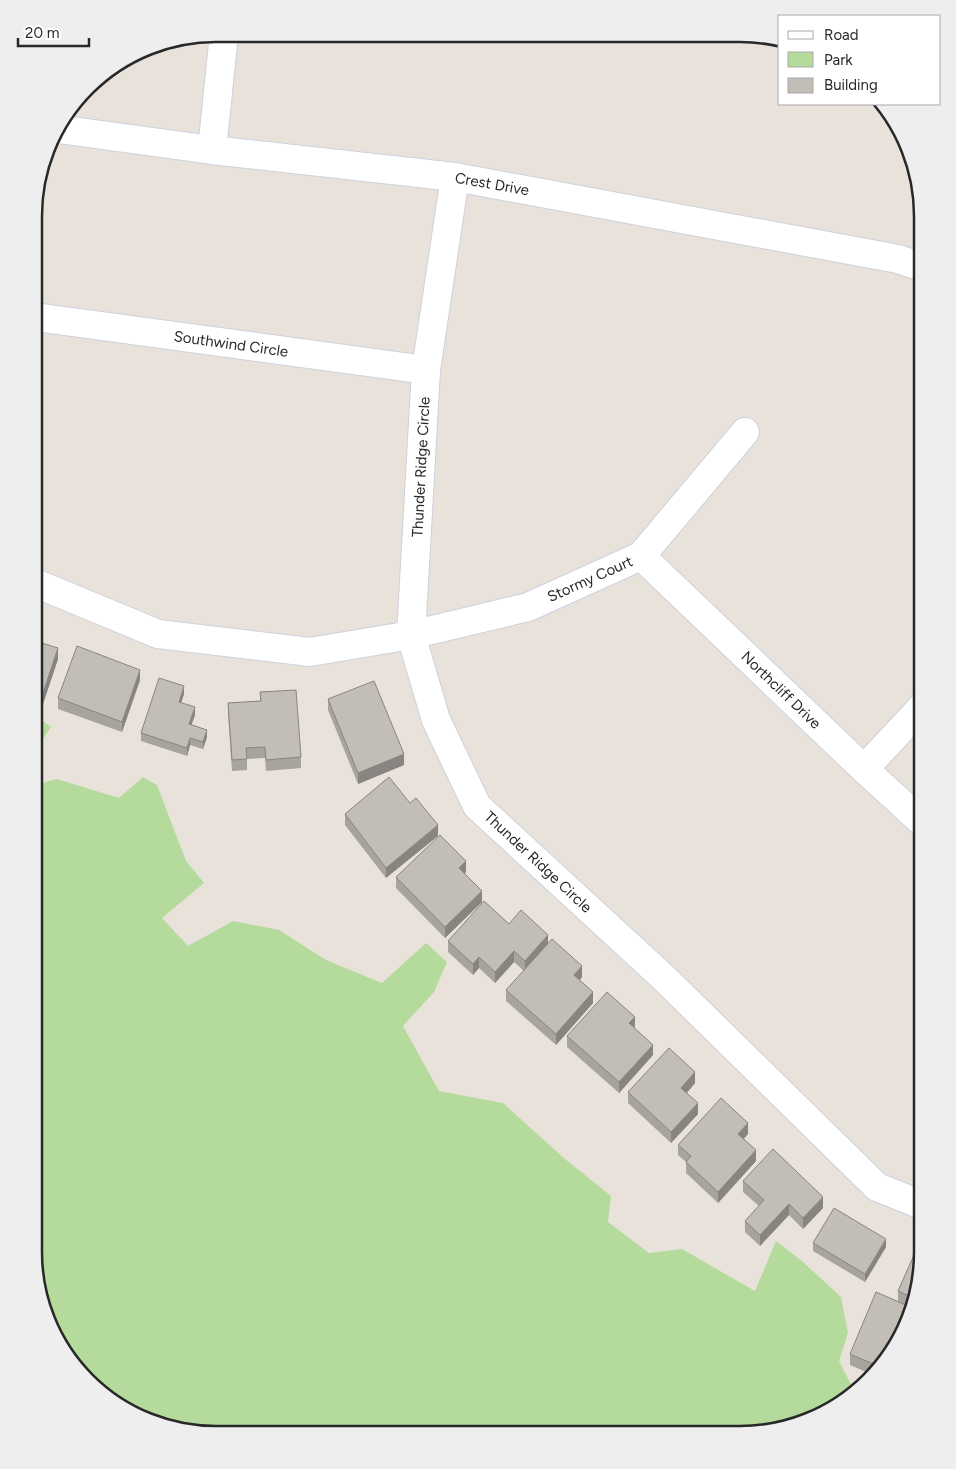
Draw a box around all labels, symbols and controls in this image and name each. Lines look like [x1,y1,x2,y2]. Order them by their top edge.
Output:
scale bar [18,15,89,47]
legend [778,15,941,105]
text: 20 m [25,24,59,42]
text: Road [824,26,859,44]
text: Park [824,51,853,69]
text: Building [824,76,878,94]
street label: Crest Drive [453,169,531,199]
street label: Southwind Circle [173,327,289,361]
street label: Thunder Ridge Circle [408,396,434,538]
street label: Stormy Court [545,552,636,606]
street label: Northcliff Drive [737,647,825,733]
street label: Thunder Ridge Circle [480,808,596,916]

